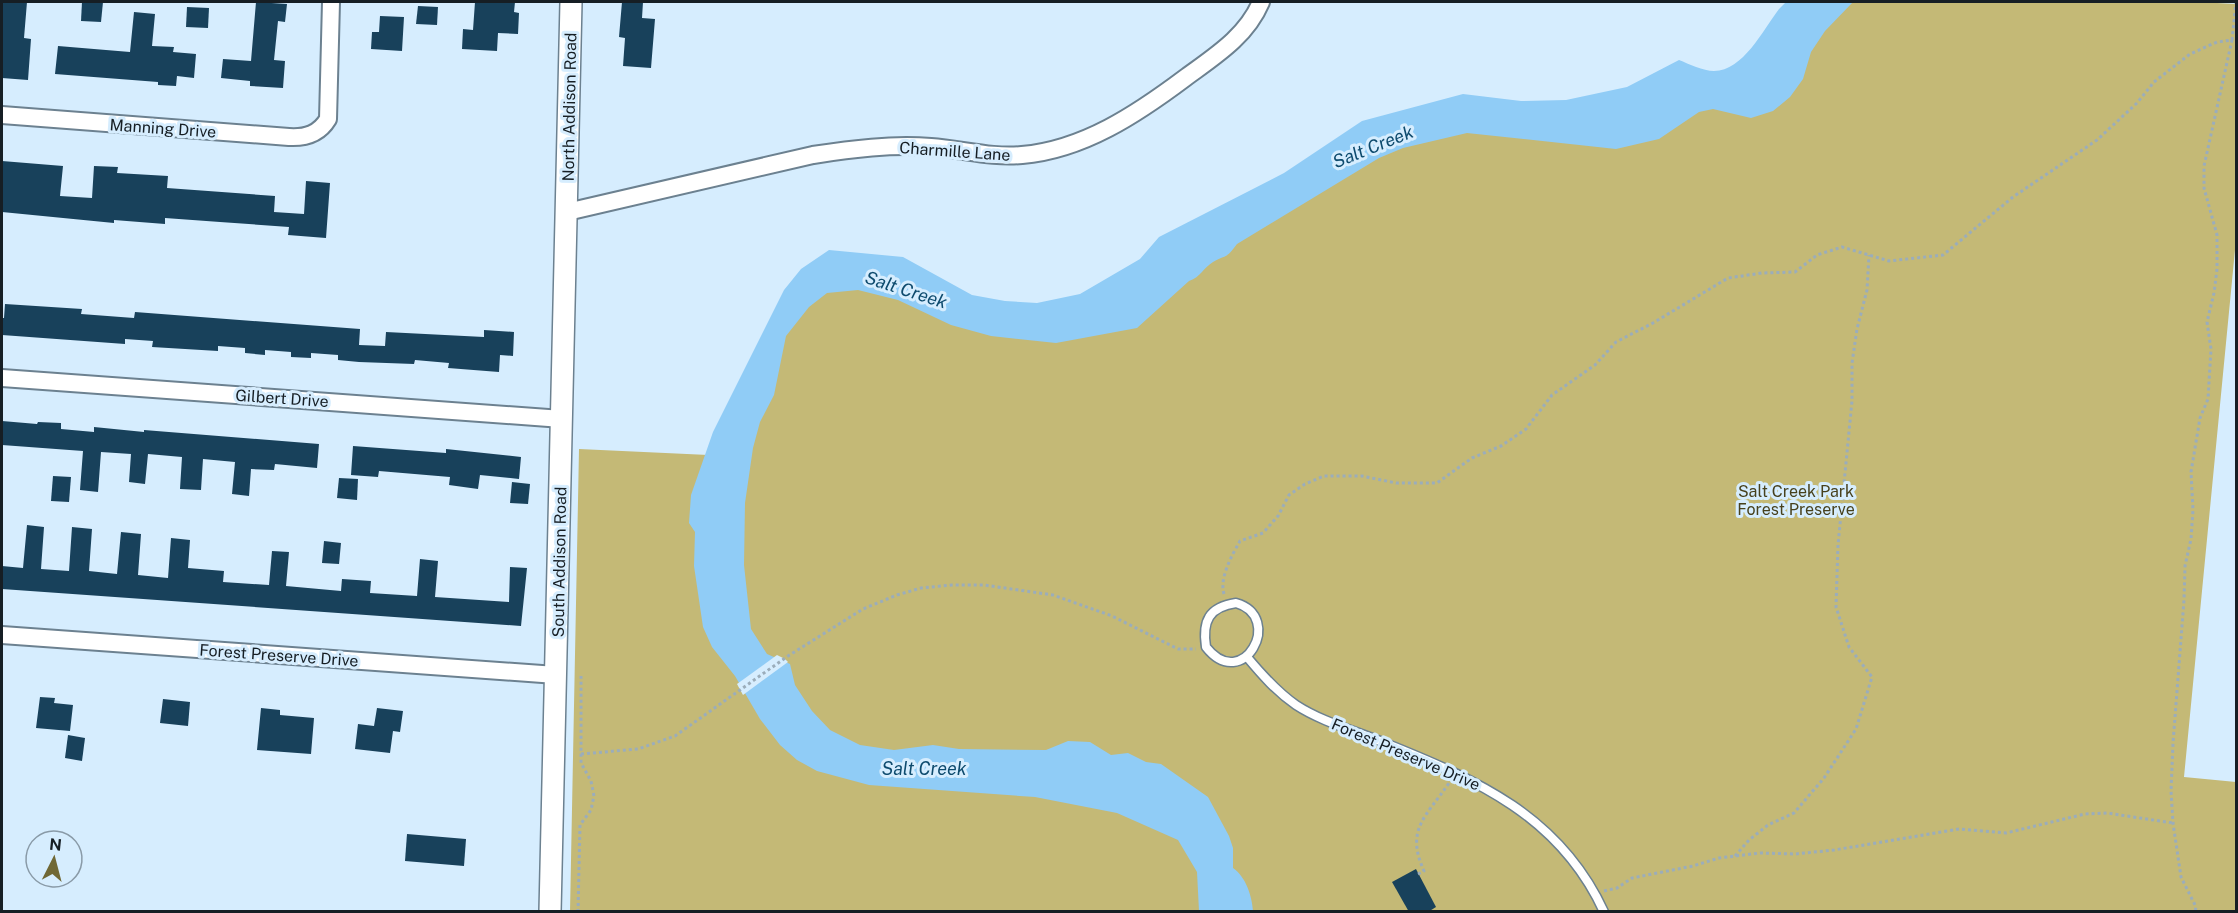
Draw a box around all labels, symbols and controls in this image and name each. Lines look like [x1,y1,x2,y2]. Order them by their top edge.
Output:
street label: North Addison Road [559,32,580,182]
street label: Manning Drive [109,115,217,142]
water label: Salt Creek [1329,121,1416,172]
street label: Charmille Lane [899,138,1011,165]
water label: Salt Creek [862,266,950,313]
street label: Gilbert Drive [235,386,329,411]
park label: Salt Creek Park Forest Preserve [1737,482,1855,519]
street label: South Addison Road [549,486,570,638]
street label: Forest Preserve Drive [199,640,359,671]
street label: Forest Preserve Drive [1329,715,1483,794]
water label: Salt Creek [881,758,967,779]
north arrow [24,829,84,889]
text: N [48,834,63,855]

